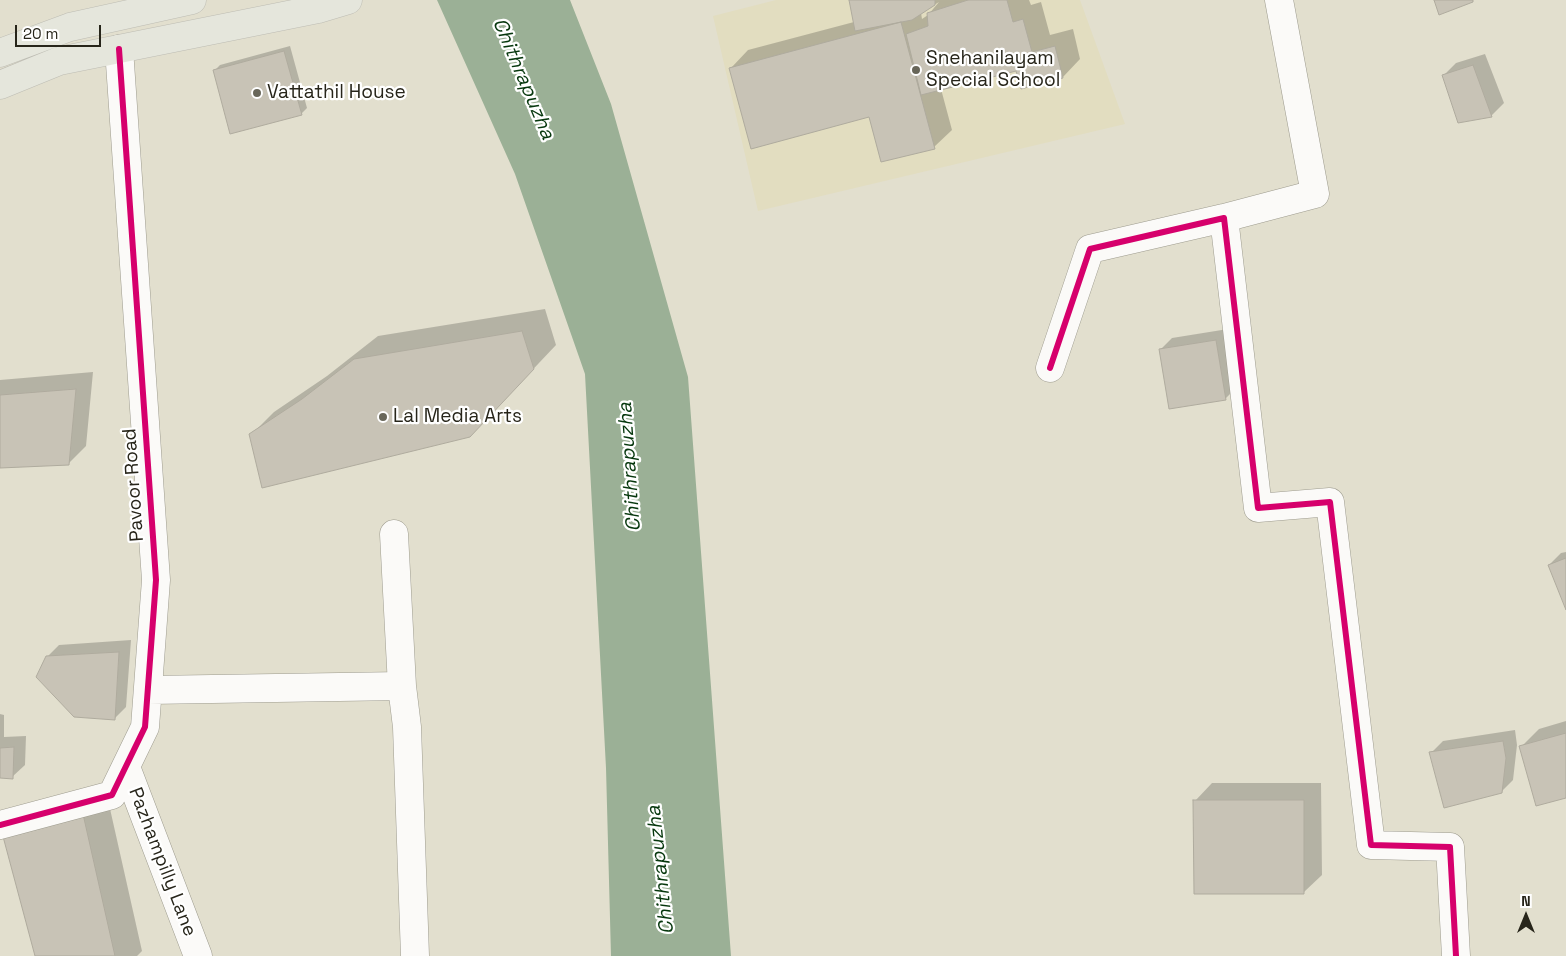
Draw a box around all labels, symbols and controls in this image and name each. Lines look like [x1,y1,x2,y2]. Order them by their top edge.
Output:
scale bar [18,15,104,47]
water label: Chithrapuzha [487,15,559,143]
text: 20 m [23,24,58,43]
place label: Snehanilayam Special School [926,48,1060,92]
marker: Snehanilayam Special School [910,64,922,76]
place label: Vattathil House [267,82,406,104]
marker: Vattathil House [251,87,263,99]
water label: Chithrapuzha [614,402,646,532]
place label: Lal Media Arts [393,406,522,428]
marker: Lal Media Arts [377,411,389,423]
street label: Pavoor Road [119,428,149,542]
street label: Pazhampilly Lane [123,784,201,940]
water label: Chithrapuzha [642,804,680,936]
north arrow [1501,891,1551,941]
text: N [1521,892,1531,910]

